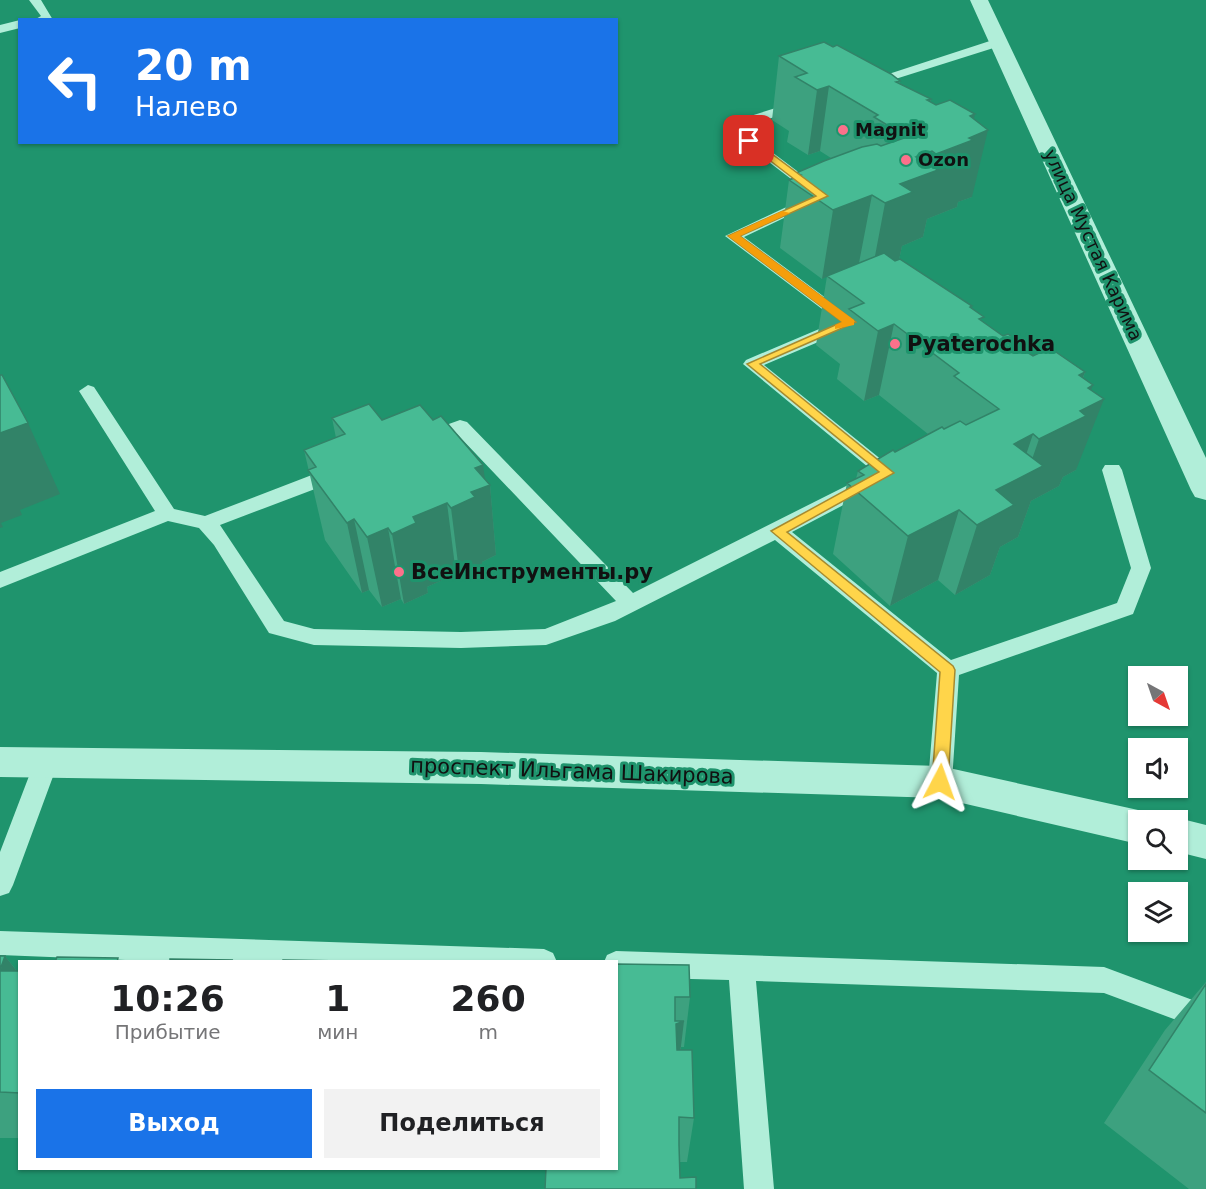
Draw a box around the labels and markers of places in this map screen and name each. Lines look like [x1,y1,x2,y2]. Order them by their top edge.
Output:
pin [723,115,774,166]
place label: Magnit [855,119,926,140]
marker: Magnit [836,123,850,137]
place label: Ozon [918,149,969,170]
marker: Ozon [899,153,913,167]
place label: Pyaterochka [907,332,1055,356]
marker: Pyaterochka [888,337,902,351]
place label: ВсеИнструменты.ру [411,560,653,584]
marker: ВсеИнструменты.ру [392,565,406,579]

